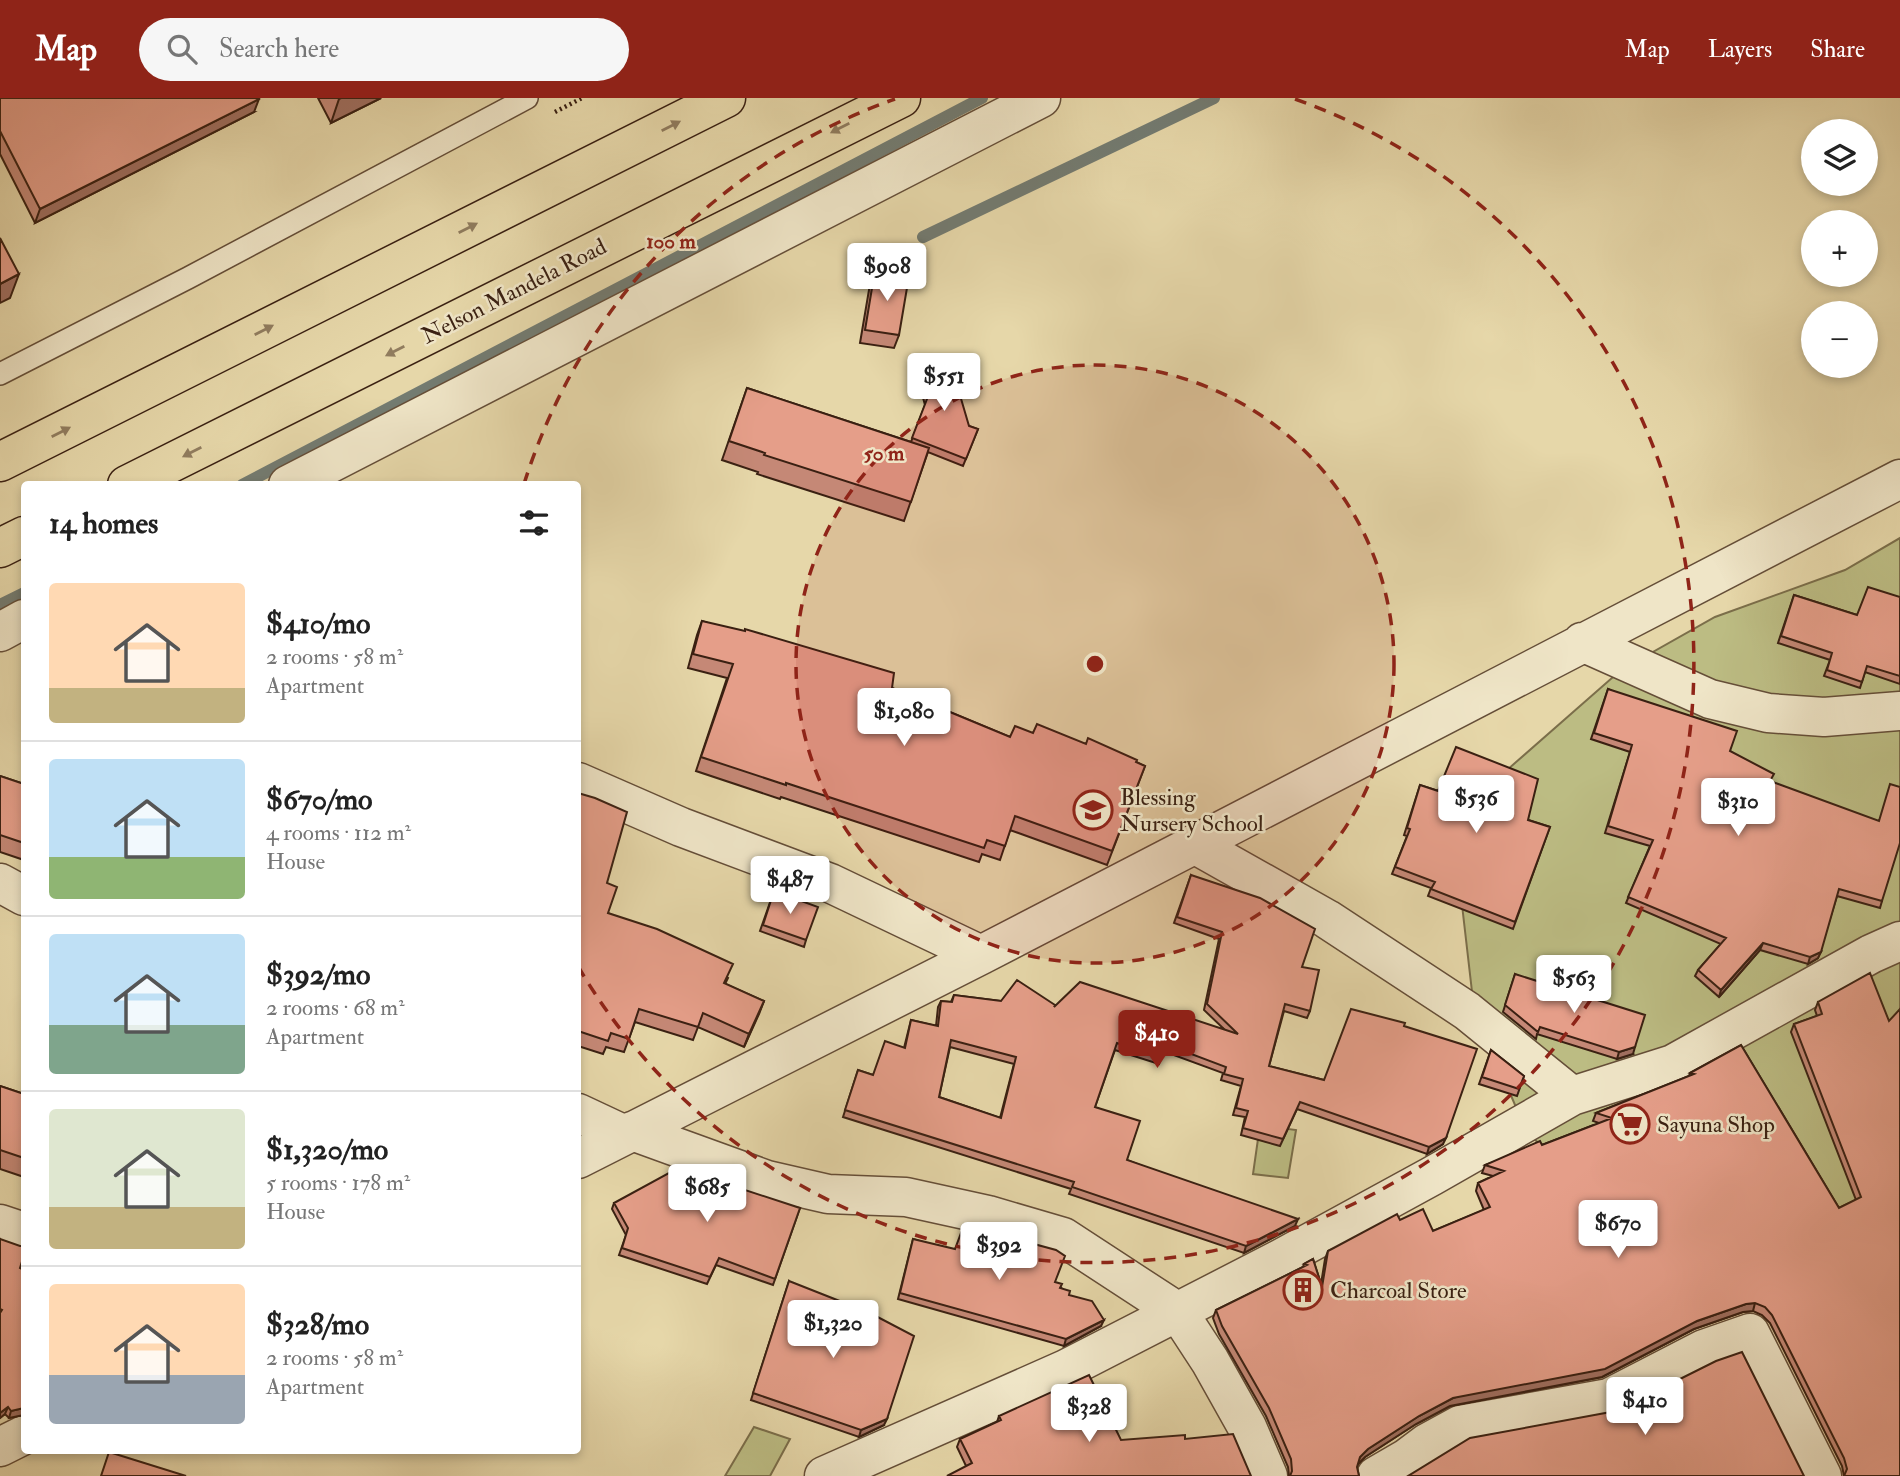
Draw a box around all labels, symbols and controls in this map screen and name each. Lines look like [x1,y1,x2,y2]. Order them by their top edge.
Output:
search box [139,18,629,81]
text: Map [35,29,97,70]
icon: search [163,30,201,68]
text: Search here [219,33,339,65]
text: Map [1625,34,1670,65]
text: Layers [1708,34,1772,65]
text: Share [1810,34,1865,65]
map controls [1801,119,1878,378]
button: layers [1801,119,1878,196]
one-way arrow [661,120,681,131]
one-way arrow [830,123,850,134]
button: + [1801,210,1878,287]
one-way arrow [458,222,478,233]
text: 100 m [646,228,697,255]
street label: Nelson Mandela Road [417,232,611,350]
pin: $908 [846,244,928,303]
text: $908 [863,251,911,280]
button: − [1801,301,1878,378]
one-way arrow [254,324,274,335]
one-way arrow [385,345,405,356]
pin: $551 [903,354,985,413]
text: $551 [923,361,965,390]
one-way arrow [51,426,71,437]
text: 50 m [864,440,905,467]
one-way arrow [182,447,202,458]
icon: filters [515,504,553,542]
text: 14 homes [49,505,158,542]
text: $410/mo [266,605,370,642]
icon: home [105,611,189,695]
text: 2 rooms · 58 m² [266,642,403,671]
centre of rings [1083,652,1107,676]
text: Apartment [266,671,364,700]
pin: $1,080 [847,688,961,748]
text: $1,080 [873,696,935,725]
pin: $536 [1435,776,1517,835]
pin: $310 [1697,778,1779,838]
text: $670/mo [266,781,373,818]
place label: Blessing Nursery School [1120,783,1264,838]
text: $536 [1454,783,1498,812]
text: $310 [1717,786,1759,815]
icon: home [105,787,189,871]
school or university icon: Blessing Nursery School [1072,789,1114,831]
text: 4 rooms · 112 m² [266,818,411,847]
text: House [266,847,325,876]
pin: $487 [749,856,831,916]
text: $487 [767,864,813,893]
text: $392/mo [266,956,370,993]
pin: $563 [1533,956,1615,1015]
icon: home [105,962,189,1046]
text: $563 [1552,963,1596,992]
text: 2 rooms · 68 m² [266,993,405,1022]
pin: $410 [1116,1010,1198,1070]
text: $410 [1134,1018,1180,1047]
text: Apartment [266,1022,364,1051]
supermarket icon: Sayuna Shop [1609,1103,1651,1145]
place label: Sayuna Shop [1657,1110,1775,1140]
text: $1,320/mo [266,1131,388,1168]
icon: home [105,1137,189,1221]
pin: $685 [666,1164,748,1224]
text: 5 rooms · 178 m² [266,1168,410,1197]
text: $685 [684,1172,730,1201]
text: House [266,1197,325,1226]
pin: $670 [1577,1200,1659,1260]
text: $670 [1595,1208,1641,1237]
pin: $392 [958,1222,1040,1282]
text: $392 [976,1230,1022,1259]
building icon: Charcoal Store [1282,1269,1324,1311]
place label: Charcoal Store [1330,1276,1467,1305]
pin: $1,320 [776,1300,890,1360]
text: $328/mo [266,1306,369,1343]
text: $1,320 [804,1308,862,1337]
icon: home [105,1312,189,1396]
text: 2 rooms · 58 m² [266,1343,403,1372]
text: Apartment [266,1372,364,1401]
pin: $410 [1604,1378,1686,1437]
pin: $328 [1048,1384,1130,1444]
text: $410 [1622,1385,1668,1414]
text: $328 [1067,1392,1111,1421]

